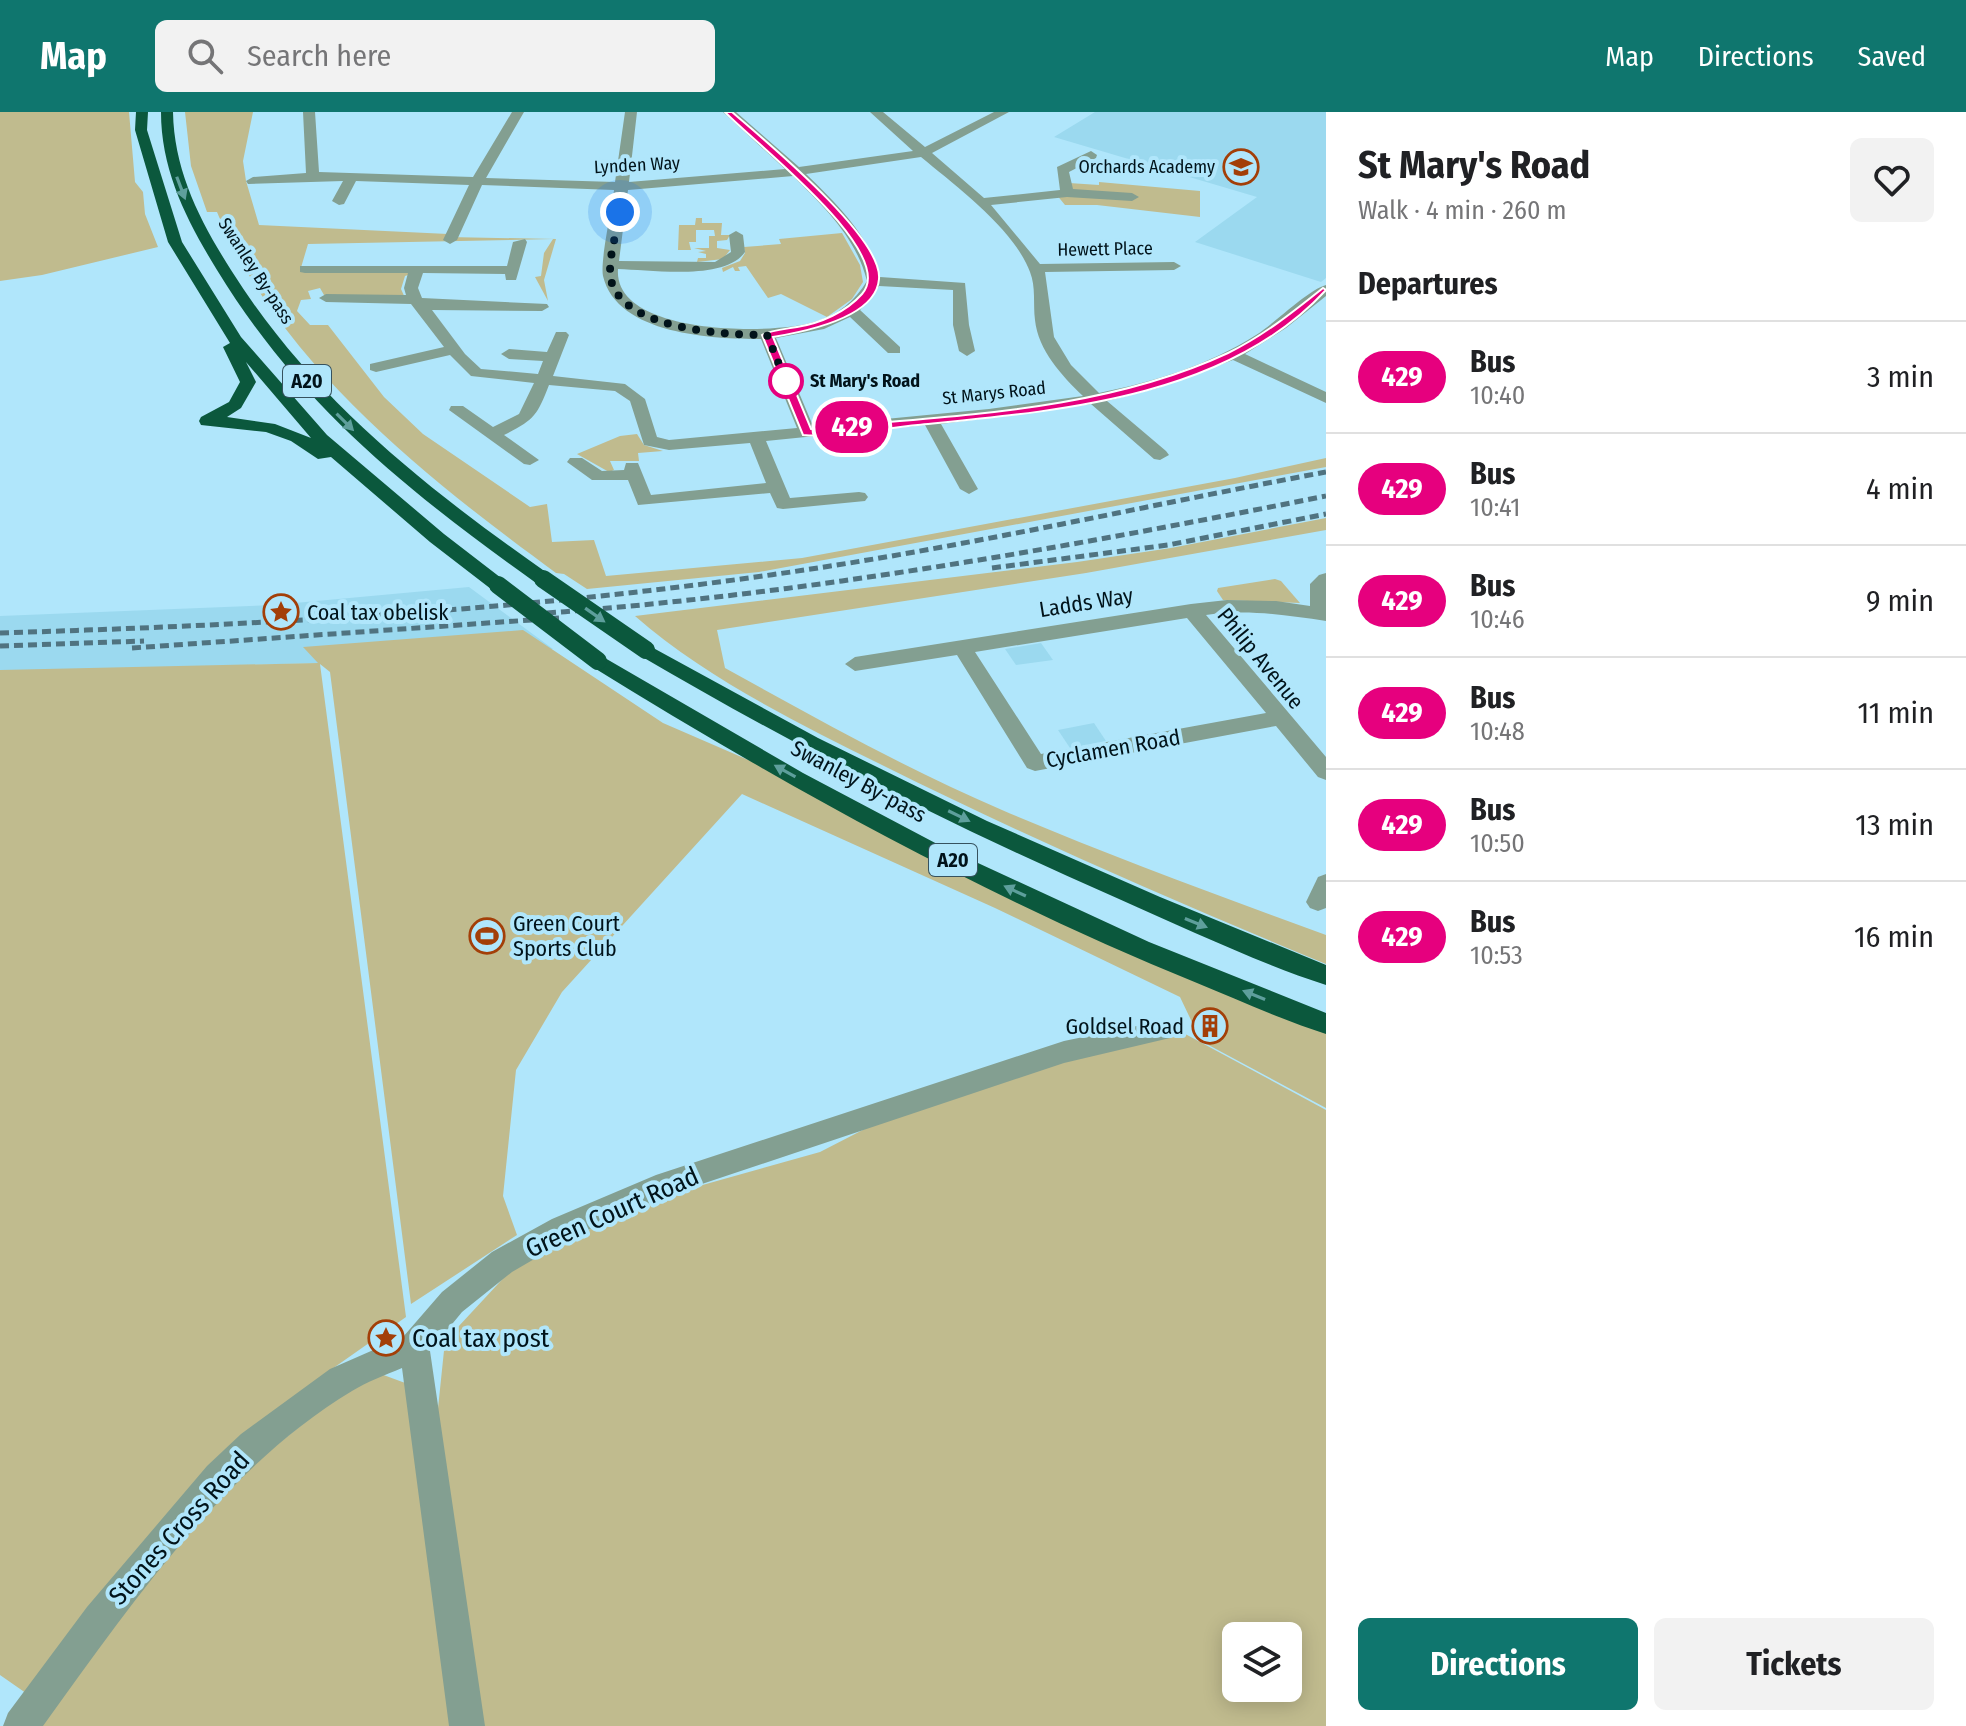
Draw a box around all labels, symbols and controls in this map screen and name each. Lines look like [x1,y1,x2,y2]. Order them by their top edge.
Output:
search box [155,20,715,92]
text: Map [40,33,107,79]
icon: search [183,34,227,78]
text: Search here [247,38,391,74]
text: Map [1605,40,1654,73]
text: Directions [1698,40,1814,73]
text: Saved [1858,40,1926,73]
button: heart [1850,138,1934,222]
text: St Mary's Road [1358,142,1590,188]
school or university icon: Orchards Academy [1222,148,1260,186]
street label: Lynden Way [593,152,681,178]
place label: Orchards Academy [1078,156,1215,178]
one-way arrow [175,176,188,200]
your location [600,192,640,232]
text: Walk · 4 min · 260 m [1358,195,1567,226]
street label: Swanley By-pass [214,214,299,328]
street label: Hewett Place [1057,237,1153,261]
text: Departures [1358,266,1498,302]
text: Bus [1470,344,1515,380]
text: 3 min [1867,359,1934,395]
text: 429 [1381,360,1423,393]
marker: St Mary's Road [769,364,803,398]
road number: A20 [283,365,331,397]
place label: St Mary's Road [810,370,920,392]
street label: St Marys Road [941,377,1047,409]
text: 10:40 [1470,380,1525,411]
line badge: 429 [806,401,898,453]
text: 429 [831,410,873,443]
one-way arrow [335,412,354,431]
text: Bus [1470,456,1515,492]
text: 4 min [1866,471,1934,507]
text: 429 [1381,472,1423,505]
text: 10:41 [1470,492,1520,523]
text: Bus [1470,568,1515,604]
street label: Ladds Way [1037,582,1135,623]
text: 9 min [1866,583,1934,619]
text: 429 [1381,584,1423,617]
place icon: Coal tax obelisk [262,593,300,631]
place label: Coal tax obelisk [307,599,449,626]
street label: Philip Avenue [1212,602,1310,714]
text: 10:46 [1470,604,1525,635]
one-way arrow [584,607,605,622]
text: Bus [1470,680,1515,716]
text: 11 min [1858,695,1934,731]
text: 429 [1381,696,1423,729]
text: 10:48 [1470,716,1525,747]
street label: Cyclamen Road [1044,723,1182,774]
street label: Swanley By-pass [787,734,931,828]
one-way arrow [773,764,796,778]
text: Bus [1470,792,1515,828]
text: 13 min [1855,807,1934,843]
text: 429 [1381,808,1423,841]
one-way arrow [948,809,971,823]
text: 10:50 [1470,828,1525,859]
road number: A20 [929,844,977,876]
one-way arrow [1004,884,1027,898]
text: Bus [1470,904,1515,940]
place label: Green Court Sports Club [513,910,621,962]
sports icon: Green Court Sports Club [468,917,506,955]
one-way arrow [1184,917,1208,930]
text: 16 min [1854,919,1934,955]
text: 429 [1381,920,1423,953]
text: 10:53 [1470,940,1523,971]
one-way arrow [1242,988,1266,1001]
building icon: Goldsel Road [1191,1007,1229,1045]
place label: Goldsel Road [1065,1013,1184,1040]
street label: Green Court Road [521,1160,704,1265]
place icon: Coal tax post [367,1319,405,1357]
place label: Coal tax post [412,1323,550,1354]
street label: Stones Cross Road [103,1445,256,1611]
button: Directions [1358,1618,1638,1710]
button: Tickets [1654,1618,1934,1710]
map controls [1222,1622,1302,1702]
button: layers [1222,1622,1302,1702]

